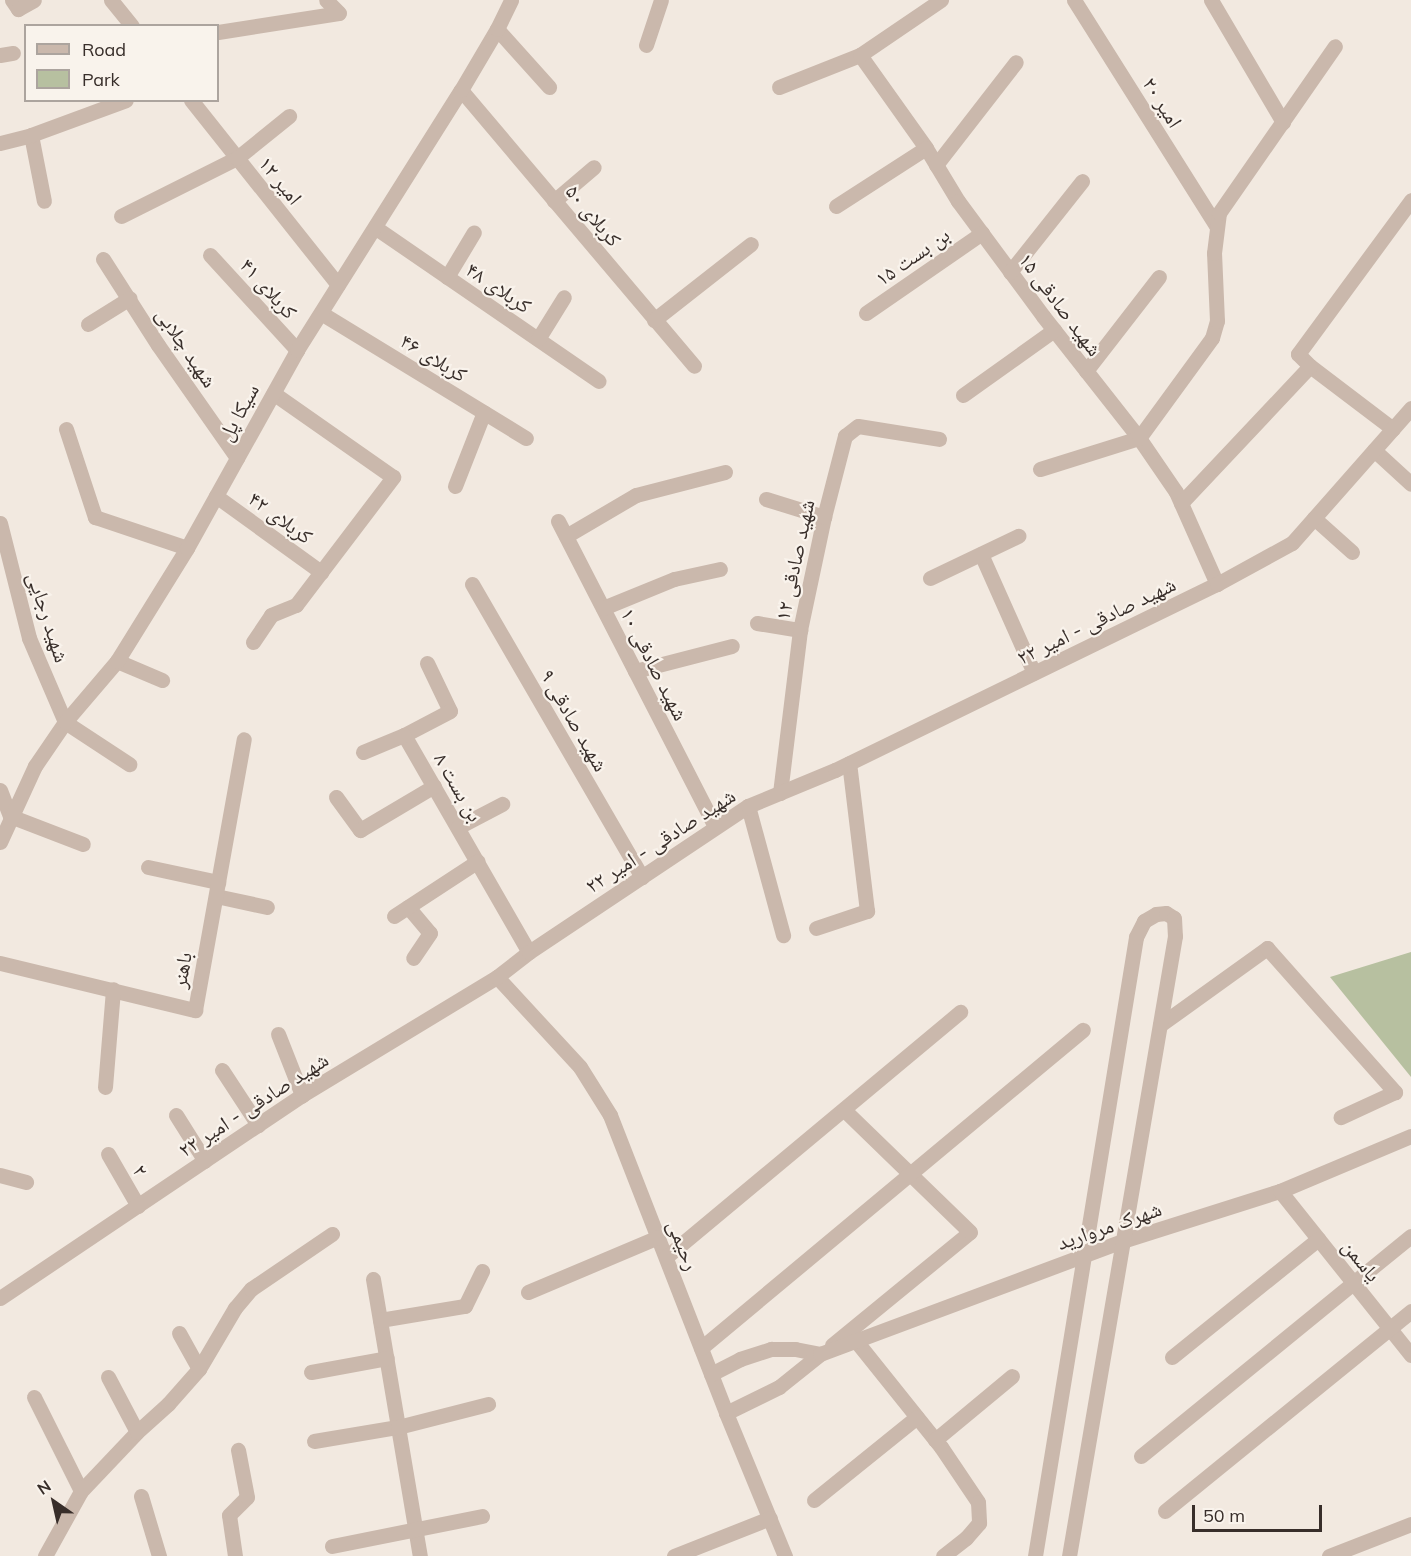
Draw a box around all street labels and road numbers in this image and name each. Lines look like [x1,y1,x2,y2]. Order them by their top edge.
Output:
street label: امیر ۲۰ [1138,72,1188,132]
street label: امير ۱۲ [254,151,308,209]
street label: کربلای ۵۰ [561,179,627,251]
street label: بن بست ۱۵ [870,221,954,291]
street label: شهید صادقی ۱۵ [1014,247,1108,361]
street label: کربلای ۴۱ [235,252,303,324]
street label: کربلای ۴۸ [462,256,536,318]
street label: شهید چلابی [151,302,223,392]
street label: کربلای ۴۶ [396,327,472,387]
street label: سیکا پل [212,379,264,445]
street label: کربلای ۴۲ [244,485,318,549]
street label: شهید صادقی ۱۲ [769,497,819,623]
street label: شهید رجایی [23,569,75,665]
street label: شهید صادقی - امیر ۲۲ [1013,571,1179,669]
street label: شهید صادقی ۱۰ [616,604,694,724]
street label: شهید صادقی ۹ [536,665,614,775]
street label: بن بست ۸ [429,748,489,826]
street label: شهید صادقی - امیر ۲۲ [580,782,740,898]
street label: باهنر [165,950,197,990]
street label: شهید صادقی - امیر ۲۲ [173,1046,333,1162]
street label: ۲ [128,1160,154,1180]
street label: شهرک مروارید [1053,1195,1165,1255]
street label: رحیمی [663,1216,705,1274]
street label: یاسمن [1337,1234,1387,1286]

